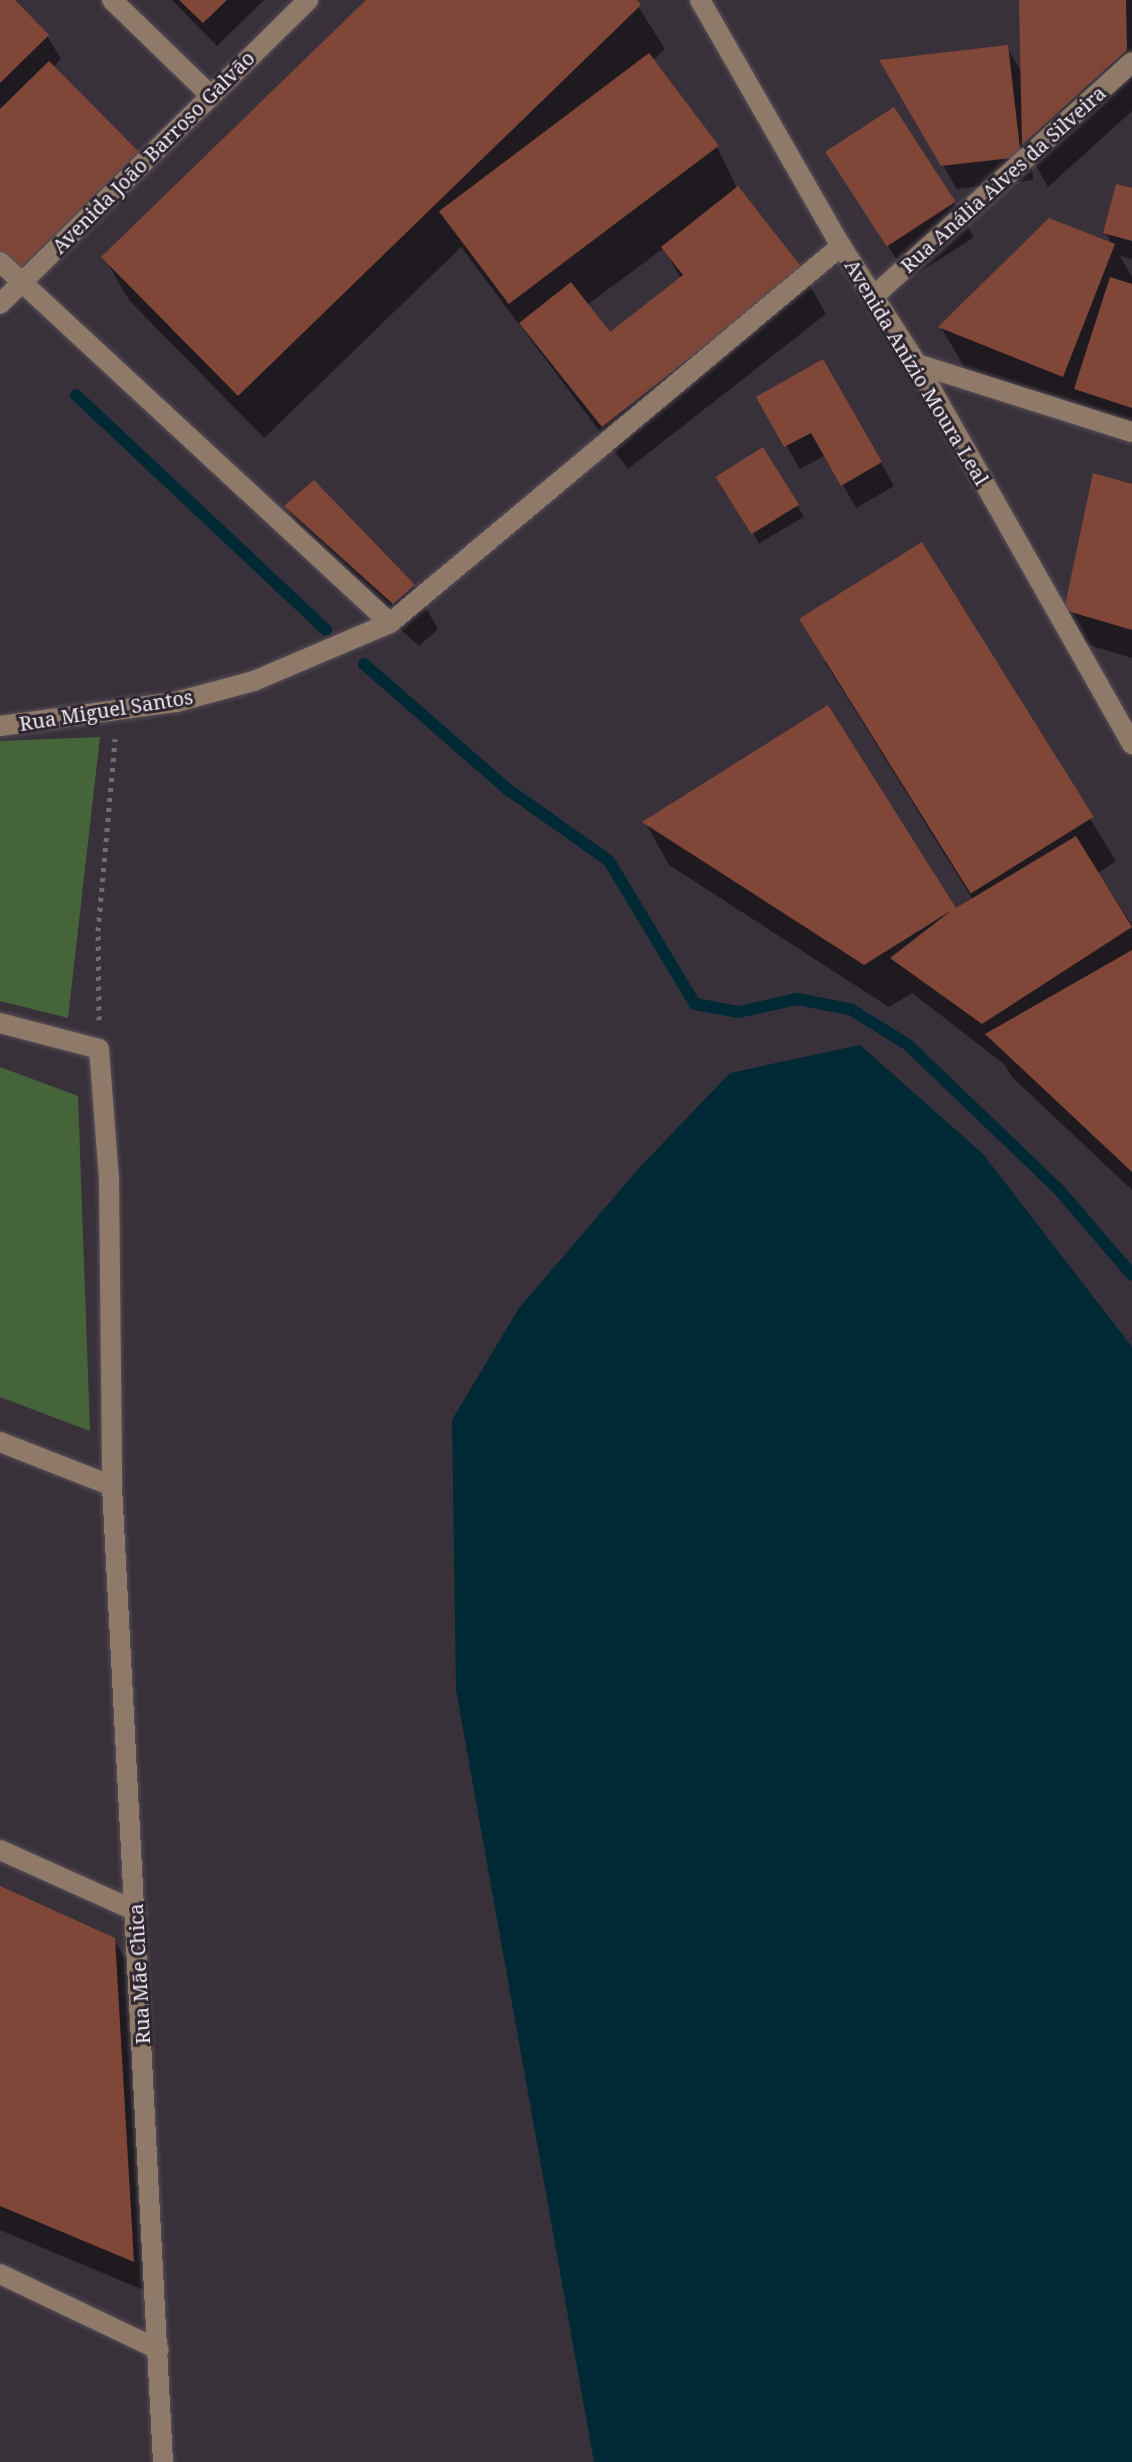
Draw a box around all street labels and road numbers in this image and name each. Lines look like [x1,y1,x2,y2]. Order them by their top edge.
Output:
street label: Avenida João Barroso Galvão [47,46,259,258]
street label: Rua Anália Alves da Silveira [896,81,1110,277]
street label: Avenida Anízio Moura Leal [840,255,994,489]
street label: Rua Miguel Santos [17,684,195,736]
street label: Rua Mãe Chica [123,1903,155,2045]

